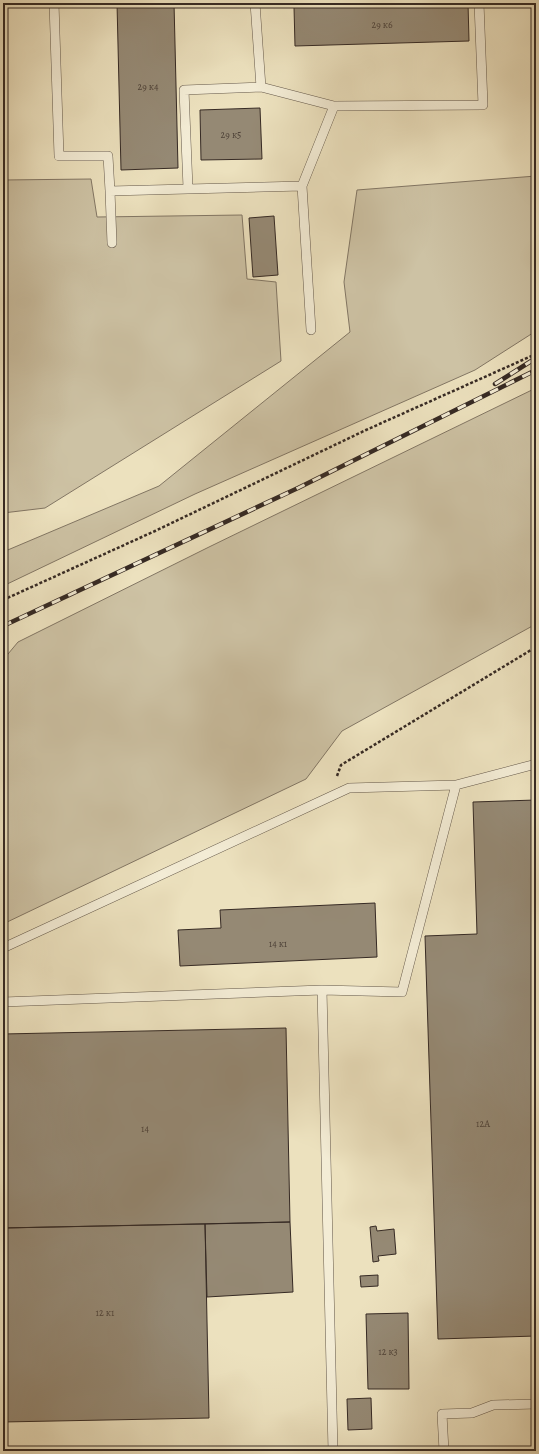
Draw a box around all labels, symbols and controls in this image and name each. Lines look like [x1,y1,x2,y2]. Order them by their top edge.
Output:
house number: 29 к6 [371,18,393,31]
house number: 29 к4 [138,80,159,93]
house number: 29 к5 [221,128,241,141]
house number: 14 к1 [269,937,288,950]
house number: 12А [476,1117,490,1130]
house number: 14 [141,1122,149,1135]
house number: 12 к1 [96,1306,115,1319]
house number: 12 к3 [378,1345,398,1358]

